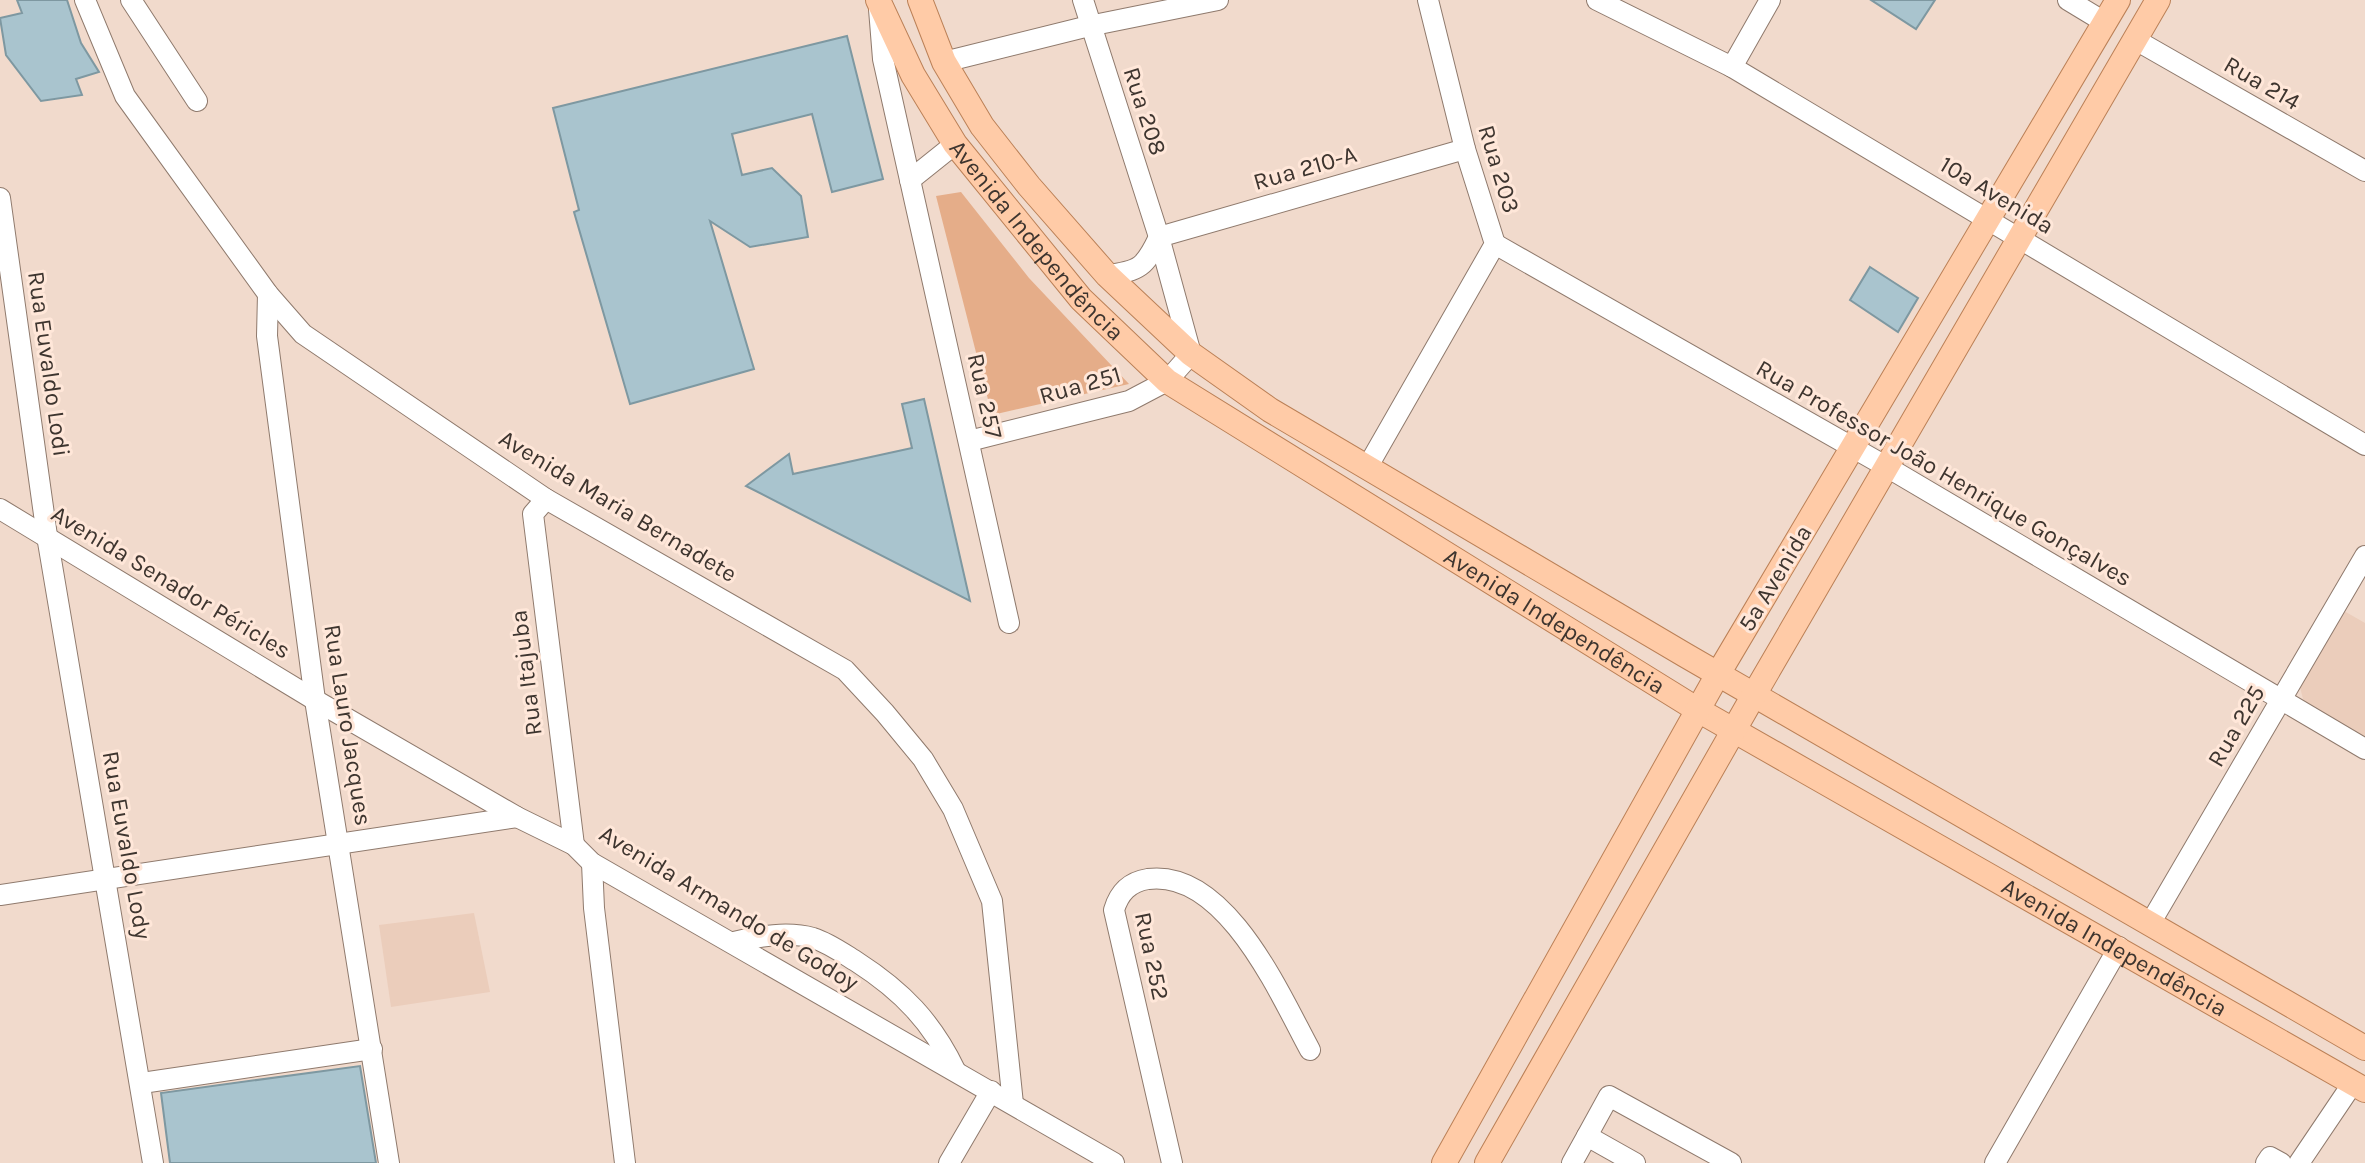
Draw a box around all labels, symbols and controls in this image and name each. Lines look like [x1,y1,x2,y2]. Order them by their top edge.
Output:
street label: Rua 214 [2219,50,2305,116]
street label: Rua 208 [1118,63,1172,159]
street label: Rua 203 [1472,122,1526,216]
street label: Avenida Independência [944,134,1130,347]
street label: Rua 210-A [1250,140,1360,196]
street label: 10ª Avenida [1935,150,2059,240]
street label: Rua Euvaldo Lodi [22,270,76,458]
street label: Rua 257 [962,351,1008,441]
street label: Rua Professor João Henrique Gonçalves [1751,354,2137,592]
street label: Rua 251 [1036,360,1124,410]
street label: Avenida Maria Bernadete [494,424,742,588]
street label: Avenida Senador Péricles [46,499,296,665]
street label: 5ª Avenida [1732,520,1818,636]
street label: Avenida Independência [1439,542,1670,700]
street label: Rua Itajuba [504,608,548,738]
street label: Rua Lauro Jacques [318,622,378,828]
street label: Rua 225 [2201,680,2271,772]
street label: Rua Euvaldo Lody [97,749,157,941]
street label: Avenida Armando de Godoy [594,819,864,997]
street label: Avenida Independência [1997,872,2232,1022]
street label: Rua 252 [1129,909,1175,1003]

